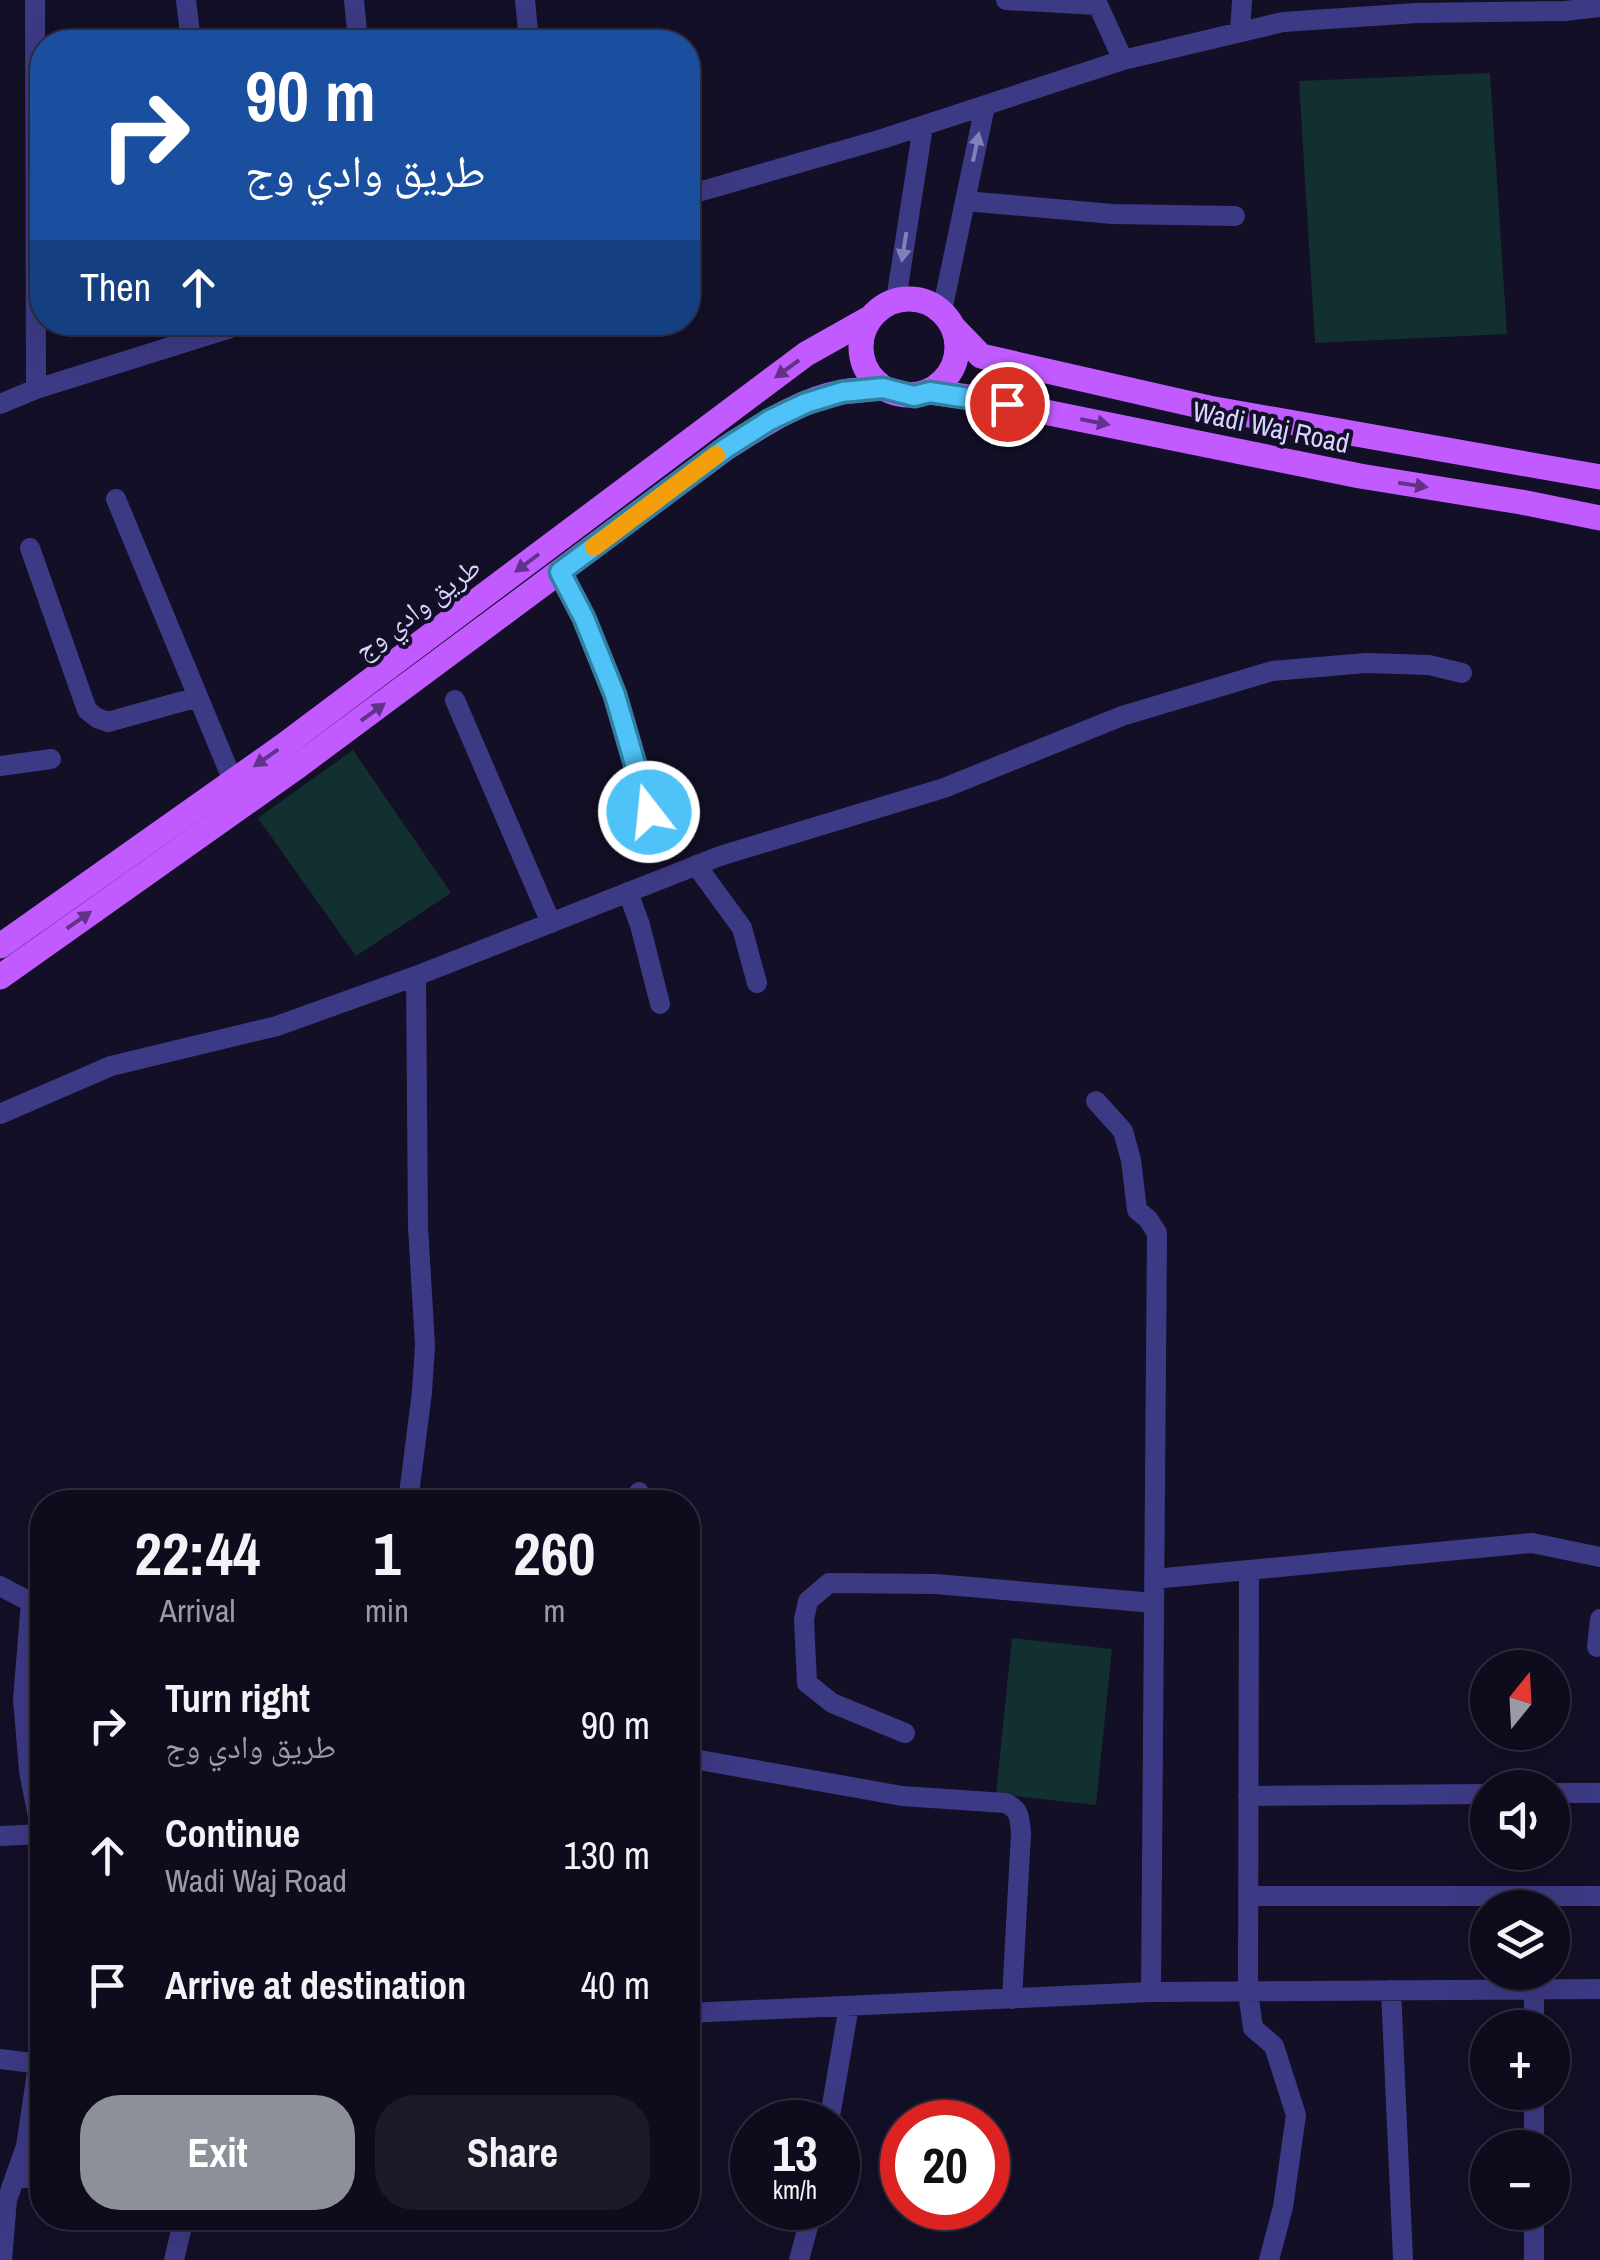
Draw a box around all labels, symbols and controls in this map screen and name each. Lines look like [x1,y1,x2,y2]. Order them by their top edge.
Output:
text: 90 m [245,49,376,143]
icon: right [80,70,210,200]
one-way arrow [969,131,985,162]
text: طريق وادي وج [245,140,486,201]
one-way arrow [896,232,912,264]
icon: ahead [171,260,226,315]
text: Then [80,262,151,313]
one-way arrow [774,358,800,378]
pin [965,362,1050,447]
icon: arrive [980,377,1035,432]
street label: Wadi Waj Road [1189,392,1353,462]
one-way arrow [1079,415,1110,431]
one-way arrow [1398,478,1430,493]
street label: طريق وادي وج [346,548,491,672]
one-way arrow [514,553,540,573]
one-way arrow [360,702,386,722]
one-way arrow [253,748,280,767]
position arrow [597,760,701,864]
one-way arrow [66,911,93,931]
text: 22:44 [135,1513,260,1594]
text: 1 [373,1513,401,1594]
text: 260 [513,1513,595,1594]
text: Arrival [160,1589,235,1632]
text: min [365,1589,409,1632]
text: m [543,1589,565,1632]
north arrow [1470,1650,1570,1750]
map controls [1470,1650,1570,2230]
text: Turn right [165,1673,310,1724]
icon: right [80,1698,135,1753]
text: 90 m [581,1700,650,1751]
text: طريق وادي وج [165,1725,336,1768]
button: sound [1470,1770,1570,1870]
text: Continue [165,1808,300,1859]
icon: ahead [80,1828,135,1883]
text: 130 m [563,1830,650,1881]
text: Wadi Waj Road [165,1859,347,1902]
button: layers [1470,1890,1570,1990]
icon: arrive [80,1958,135,2013]
text: Arrive at destination [165,1960,466,2011]
text: 40 m [581,1960,650,2011]
button: + [1470,2010,1570,2110]
button: Exit [80,2095,355,2210]
button: Share [375,2095,650,2210]
speed limit sign: 20 [880,2100,1010,2230]
text: 13 [772,2119,818,2187]
button: − [1470,2130,1570,2230]
text: km/h [773,2173,817,2207]

